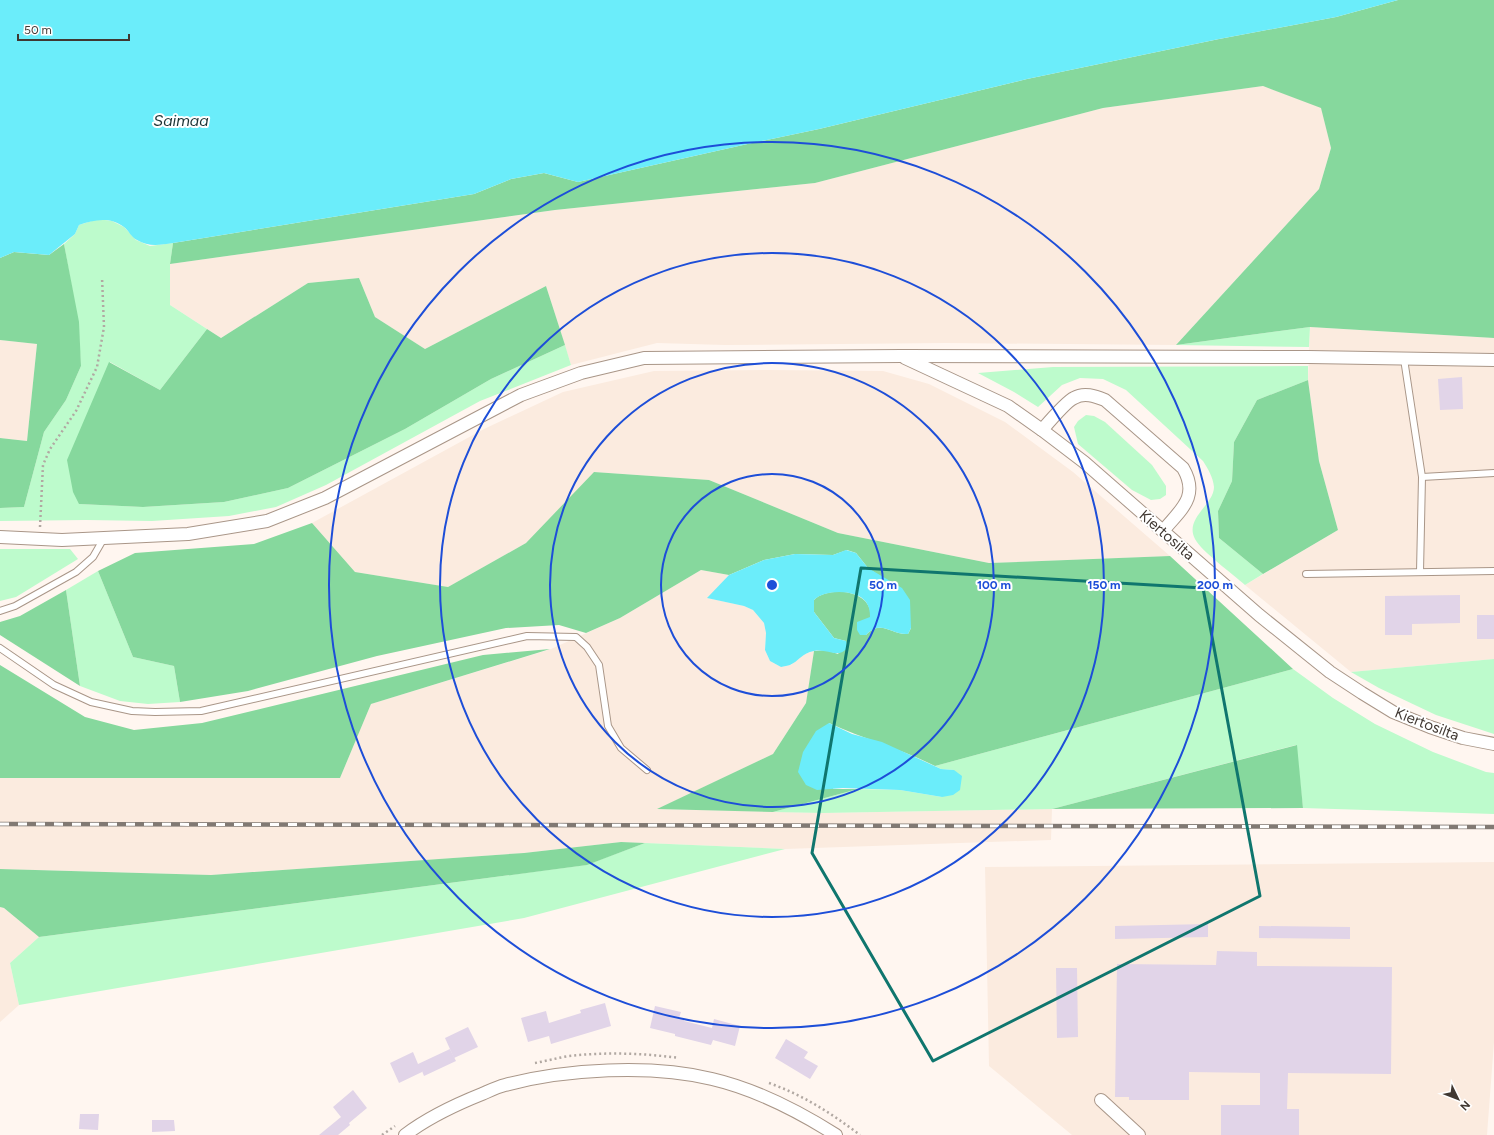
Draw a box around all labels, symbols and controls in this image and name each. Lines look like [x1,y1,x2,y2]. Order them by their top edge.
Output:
scale bar [18,16,129,42]
text: 50 m [24,23,52,37]
water label: Saimaa [153,111,209,130]
street label: Kiertosilta [1136,506,1198,564]
centre of rings [765,578,779,592]
text: 50 m [869,578,897,592]
text: 100 m [977,578,1011,592]
text: 150 m [1087,578,1121,592]
text: 200 m [1197,578,1233,592]
street label: Kiertosilta [1392,704,1462,744]
north arrow [1438,1079,1478,1119]
text: N [1457,1098,1473,1113]

